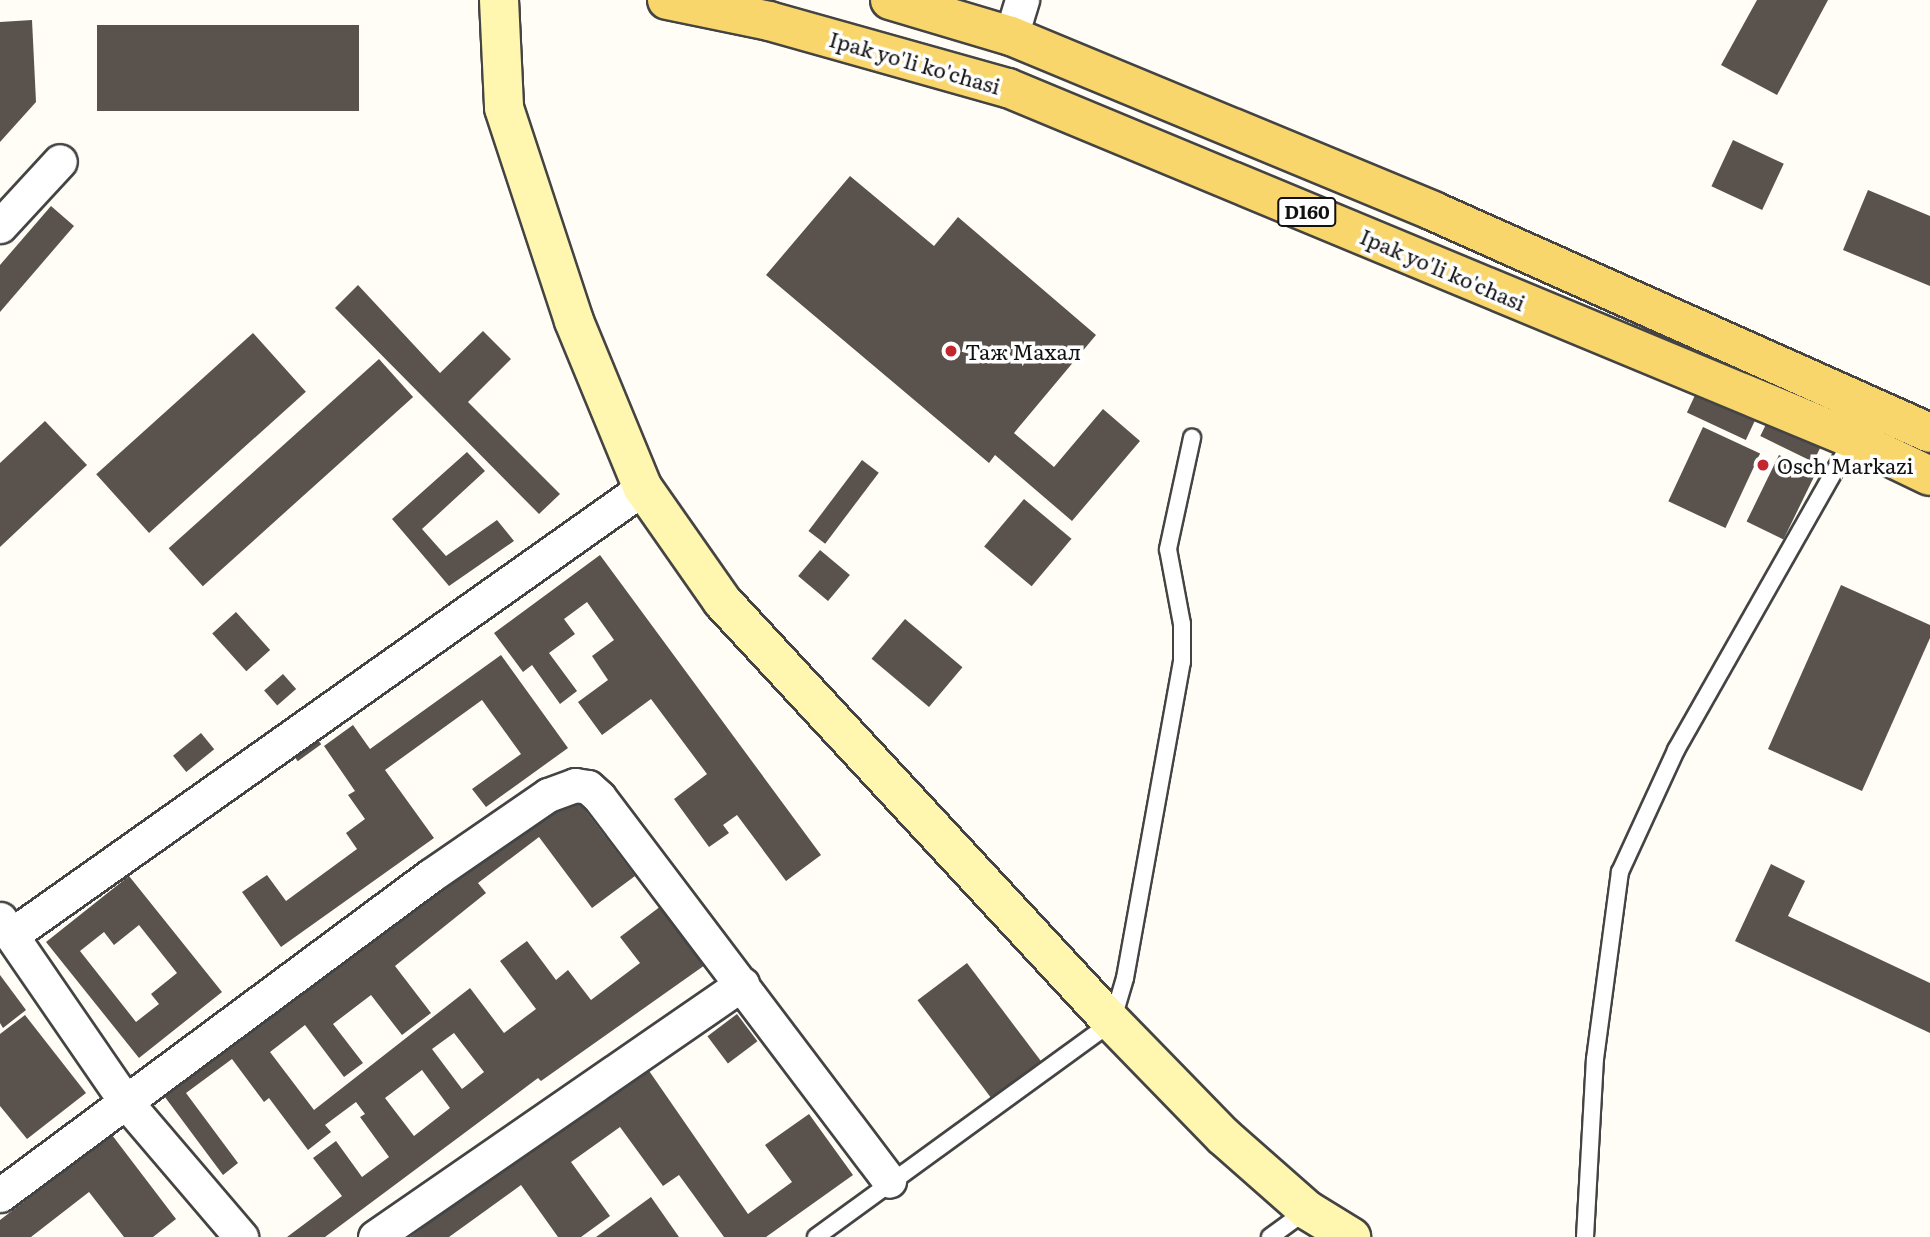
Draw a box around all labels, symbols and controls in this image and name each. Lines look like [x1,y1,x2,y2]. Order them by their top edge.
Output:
street label: Ipak yo'li ko'chasi [827,26,1003,98]
road number: D160 [1277,196,1337,228]
street label: Ipak yo'li ko'chasi [1357,223,1529,315]
place label: Таж Махал [965,338,1081,364]
marker: Таж Махал [943,343,959,359]
place label: Osch Markazi [1777,452,1913,478]
marker: Osch Markazi [1755,457,1771,473]

